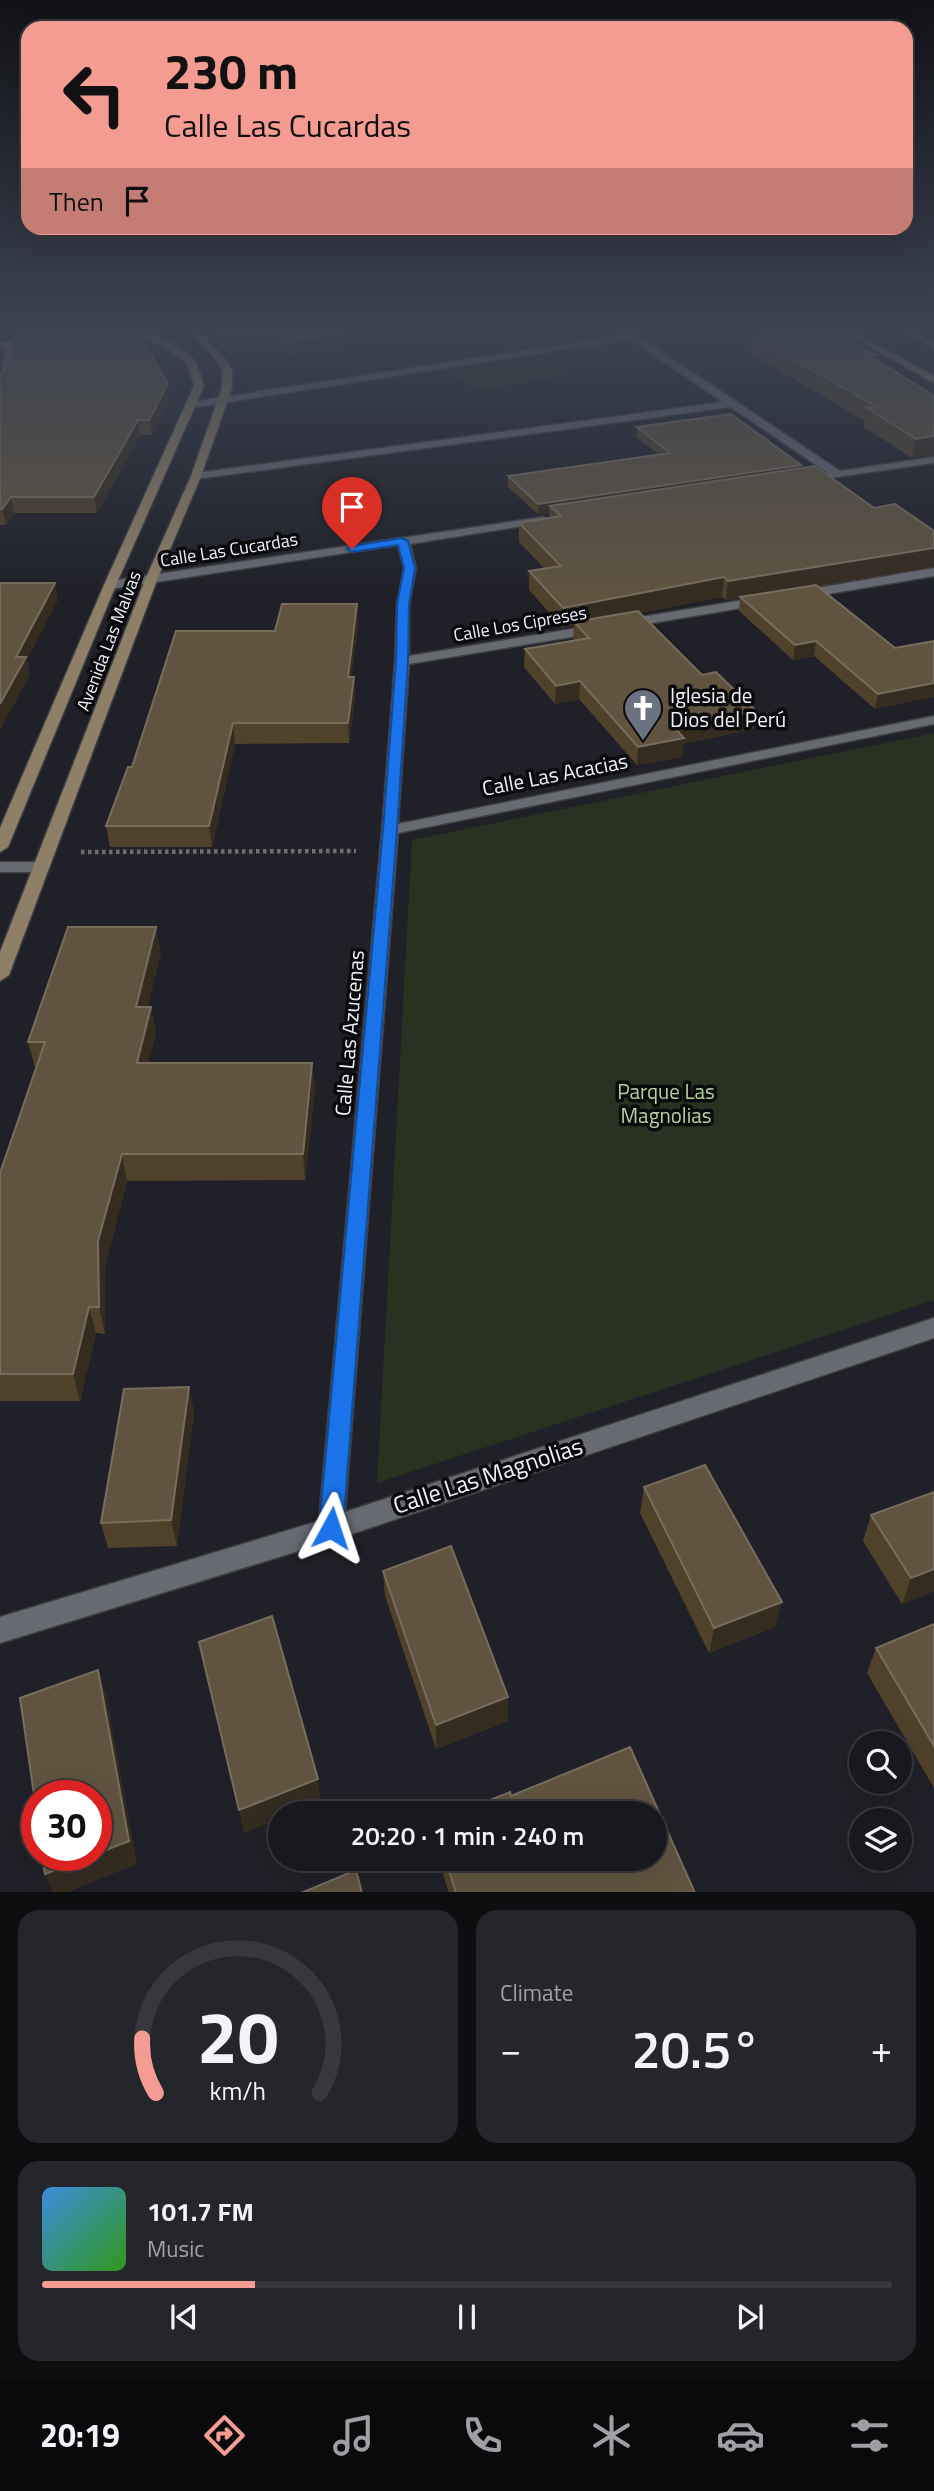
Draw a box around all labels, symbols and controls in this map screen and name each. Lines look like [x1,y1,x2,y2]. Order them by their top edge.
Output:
text: 230 m [164,33,298,108]
icon: left [49,49,140,140]
text: Calle Las Cucardas [164,101,411,149]
text: Then [49,182,104,221]
icon: arrive [118,182,156,220]
pin [322,477,382,549]
icon: arrive [333,488,371,526]
street label: Calle Las Cucardas [158,525,300,574]
street label: Avenida Las Malvas [69,567,148,715]
street label: Calle Los Cipreses [451,599,589,649]
place label: Iglesia de Dios del Perú [670,679,786,735]
church icon: Iglesia de Dios del Perú [622,687,664,742]
street label: Calle Las Acacias [479,744,630,804]
street label: Calle Las Azucenas [326,949,372,1117]
park label: Parque Las Magnolias [617,1075,715,1131]
street label: Calle Las Magnolias [388,1427,587,1523]
position arrow [294,1491,368,1565]
map controls [849,1731,912,1871]
button: search [849,1731,912,1794]
speed limit sign: 30 [21,1780,112,1871]
button: layers [849,1808,912,1871]
text: 20:20 · 1 min · 240 m [351,1816,584,1855]
text: Climate [500,1975,573,2010]
text: 20 [197,1981,279,2091]
text: 20.5° [632,2009,760,2088]
text: − [500,2020,521,2078]
text: + [871,2020,892,2078]
text: km/h [210,2071,266,2109]
text: 101.7 FM [147,2192,254,2231]
text: Music [147,2231,204,2266]
icon: previous [165,2298,203,2336]
icon: pause [448,2298,486,2336]
icon: next [731,2298,769,2336]
text: 20:19 [40,2411,120,2459]
icon: directions [200,2411,249,2460]
icon: music [329,2411,378,2460]
icon: phone [458,2411,507,2460]
icon: climate [587,2411,636,2460]
icon: car [716,2411,765,2460]
icon: filters [845,2411,894,2460]

